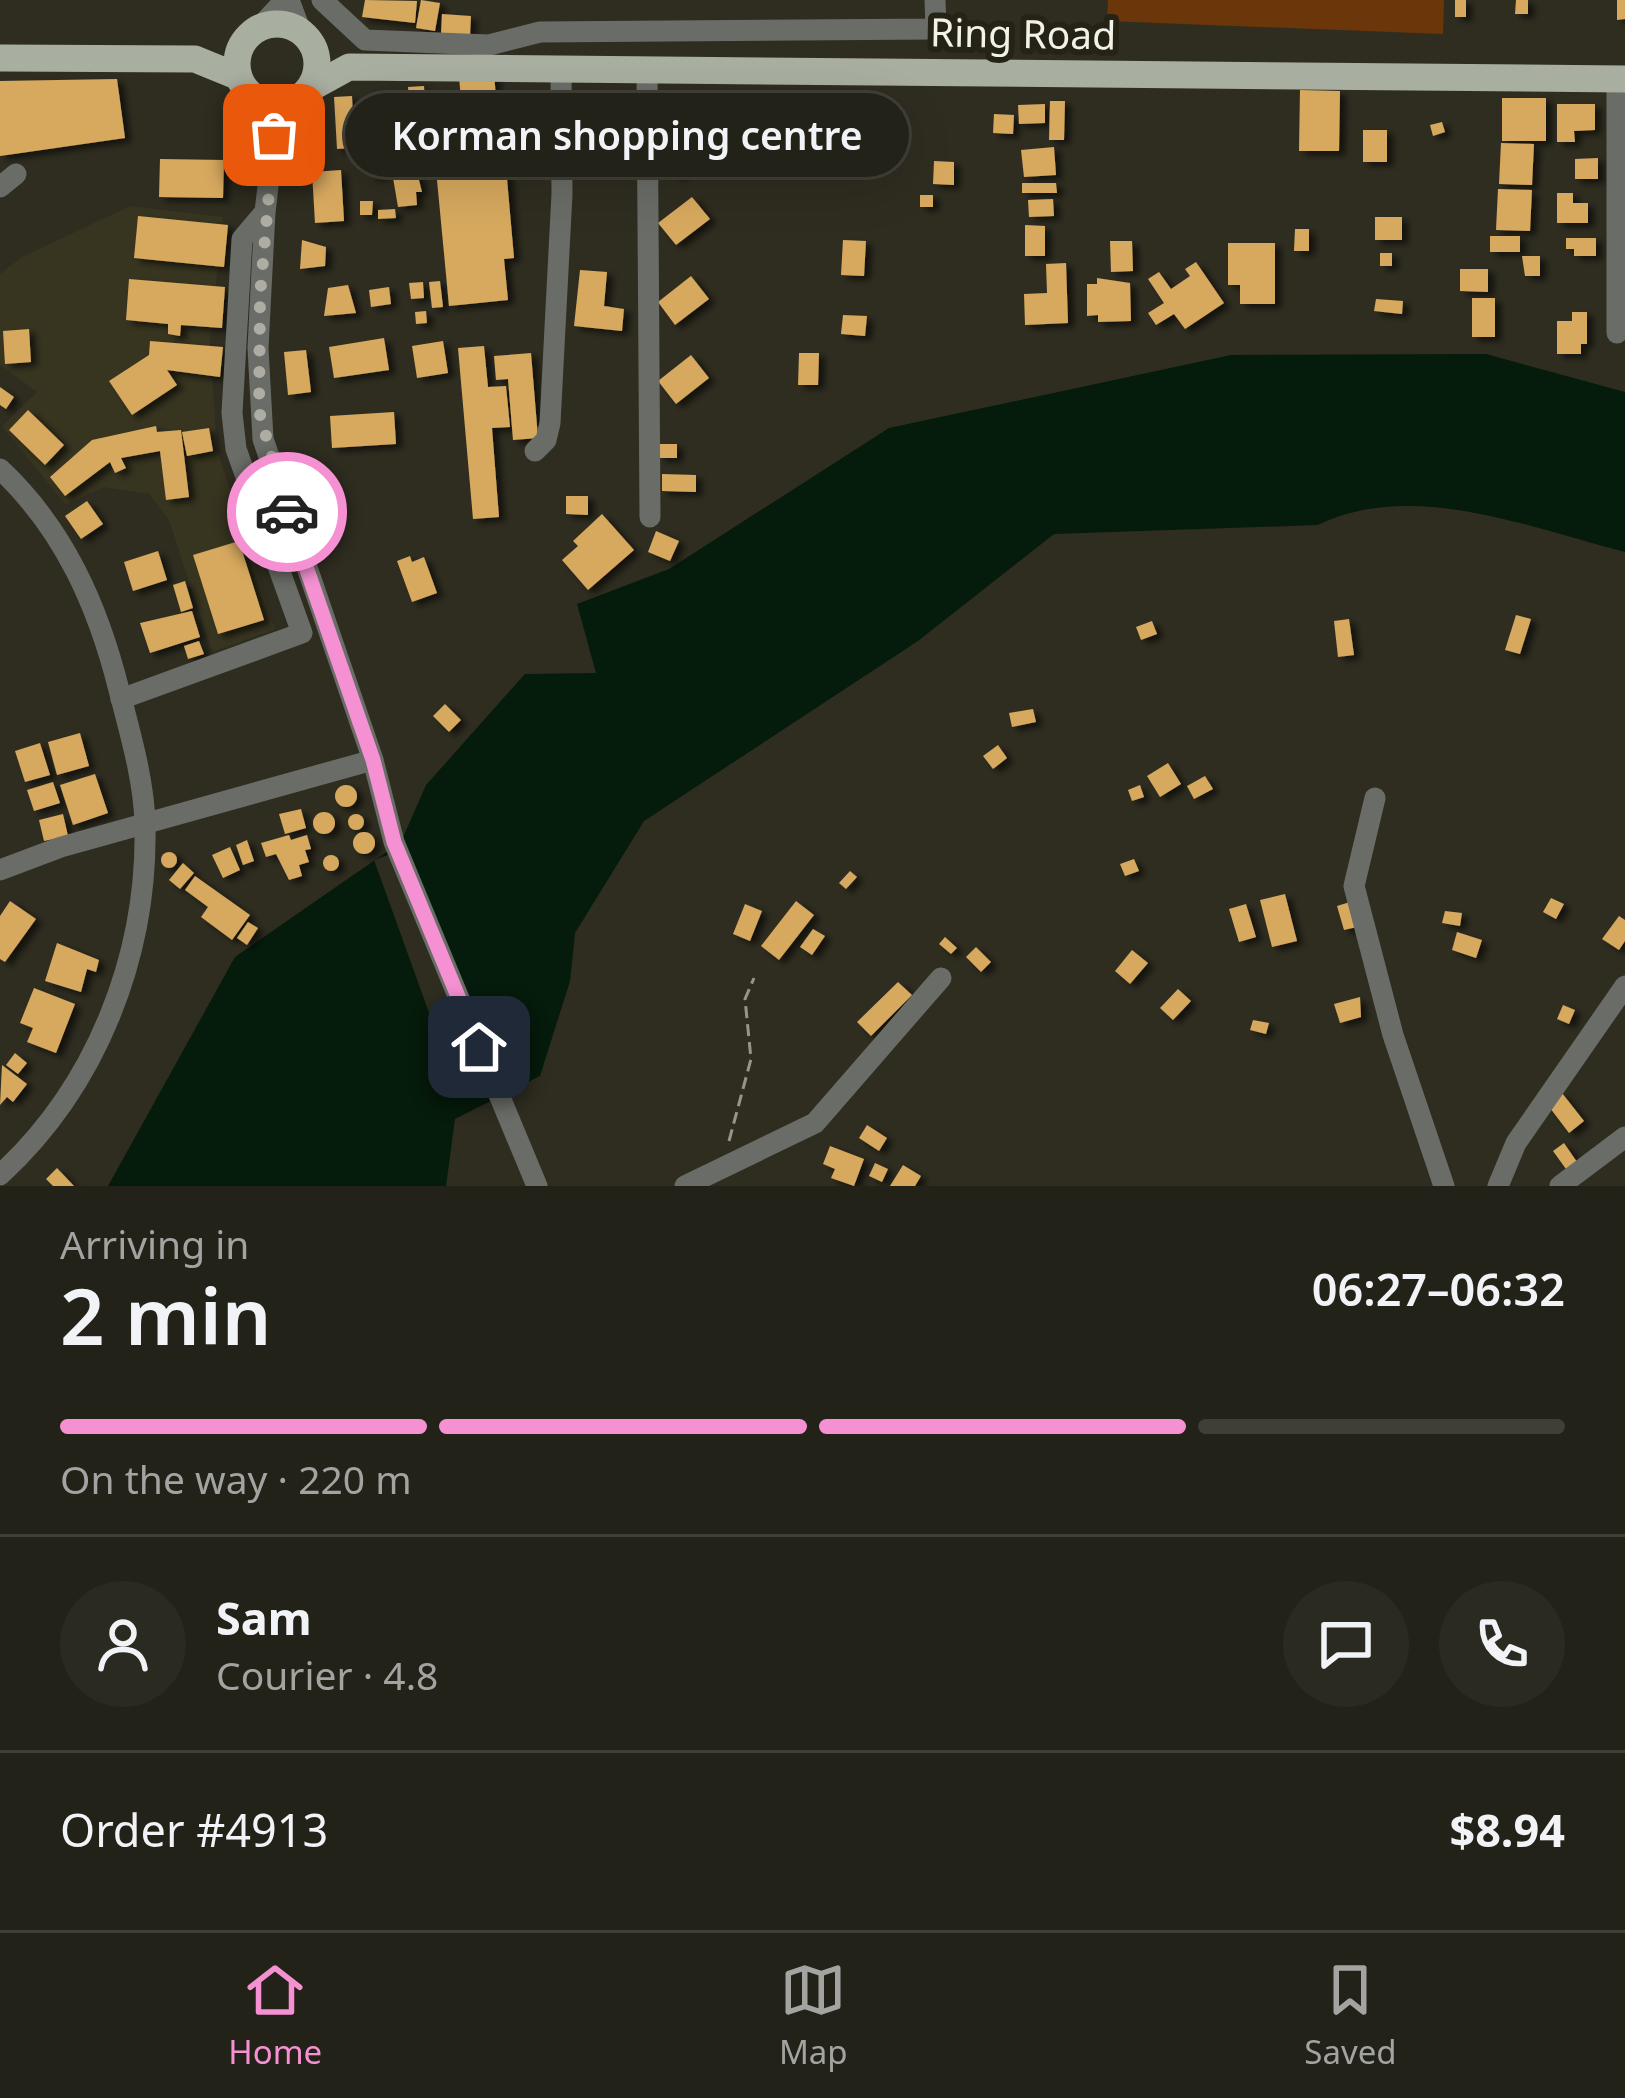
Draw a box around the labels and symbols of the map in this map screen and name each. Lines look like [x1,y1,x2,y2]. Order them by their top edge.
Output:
street label: Ring Road [929,4,1117,61]
pin [223,84,325,186]
callout: Korman shopping centre [346,93,910,177]
courier [227,452,347,572]
pin [428,996,530,1098]

